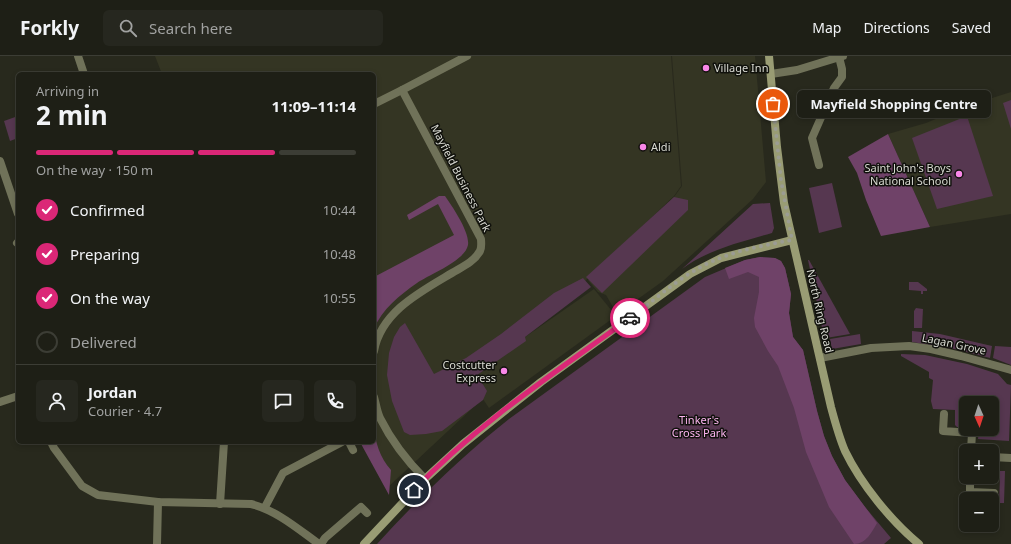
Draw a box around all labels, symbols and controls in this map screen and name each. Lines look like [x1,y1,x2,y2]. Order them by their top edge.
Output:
search box [103,10,383,46]
text: Forkly [20,15,79,41]
icon: search [117,17,139,39]
text: Search here [149,18,233,38]
text: Map [812,18,841,37]
text: Directions [863,18,930,37]
text: Saved [952,18,991,37]
place label: Village Inn [714,60,768,75]
marker: Village Inn [701,63,711,73]
text: Arriving in [36,82,99,100]
pin [756,87,790,121]
callout: Mayfield Shopping Centre [797,90,991,118]
icon: bag [762,93,784,115]
text: Mayfield Shopping Centre [810,95,978,113]
text: 11:09–11:14 [271,96,356,116]
text: 2 min [36,97,108,133]
street label: Mayfield Business Park [428,121,495,234]
place label: Aldi [651,139,670,154]
marker: Aldi [638,142,648,152]
place label: Saint John's Boys National School [864,160,951,188]
text: On the way · 150 m [36,161,153,179]
marker: Saint John's Boys National School [954,169,964,179]
icon: check [36,199,58,221]
text: Confirmed [70,200,145,220]
text: 10:44 [323,201,356,219]
icon: check [36,243,58,265]
text: Preparing [70,244,140,264]
text: 10:48 [323,245,356,263]
street label: North Ring Road [804,267,837,354]
icon: check [36,287,58,309]
text: On the way [70,288,150,308]
text: 10:55 [323,289,356,307]
courier [610,298,650,338]
icon: car [619,307,641,329]
street label: Lagan Grove [921,329,987,358]
text: Delivered [70,332,137,352]
place label: Costcutter Express [442,357,496,385]
marker: Costcutter Express [499,366,509,376]
button: person [36,380,78,422]
button: chat [262,380,304,422]
button: phone [314,380,356,422]
text: Jordan [88,382,137,402]
north arrow [959,396,999,436]
map controls [959,396,999,532]
text: Courier · 4.7 [88,402,162,420]
park label: Tinker's Cross Park [672,412,726,440]
button: + [959,444,999,484]
pin [397,473,431,507]
icon: home [403,479,425,501]
button: − [959,492,999,532]

